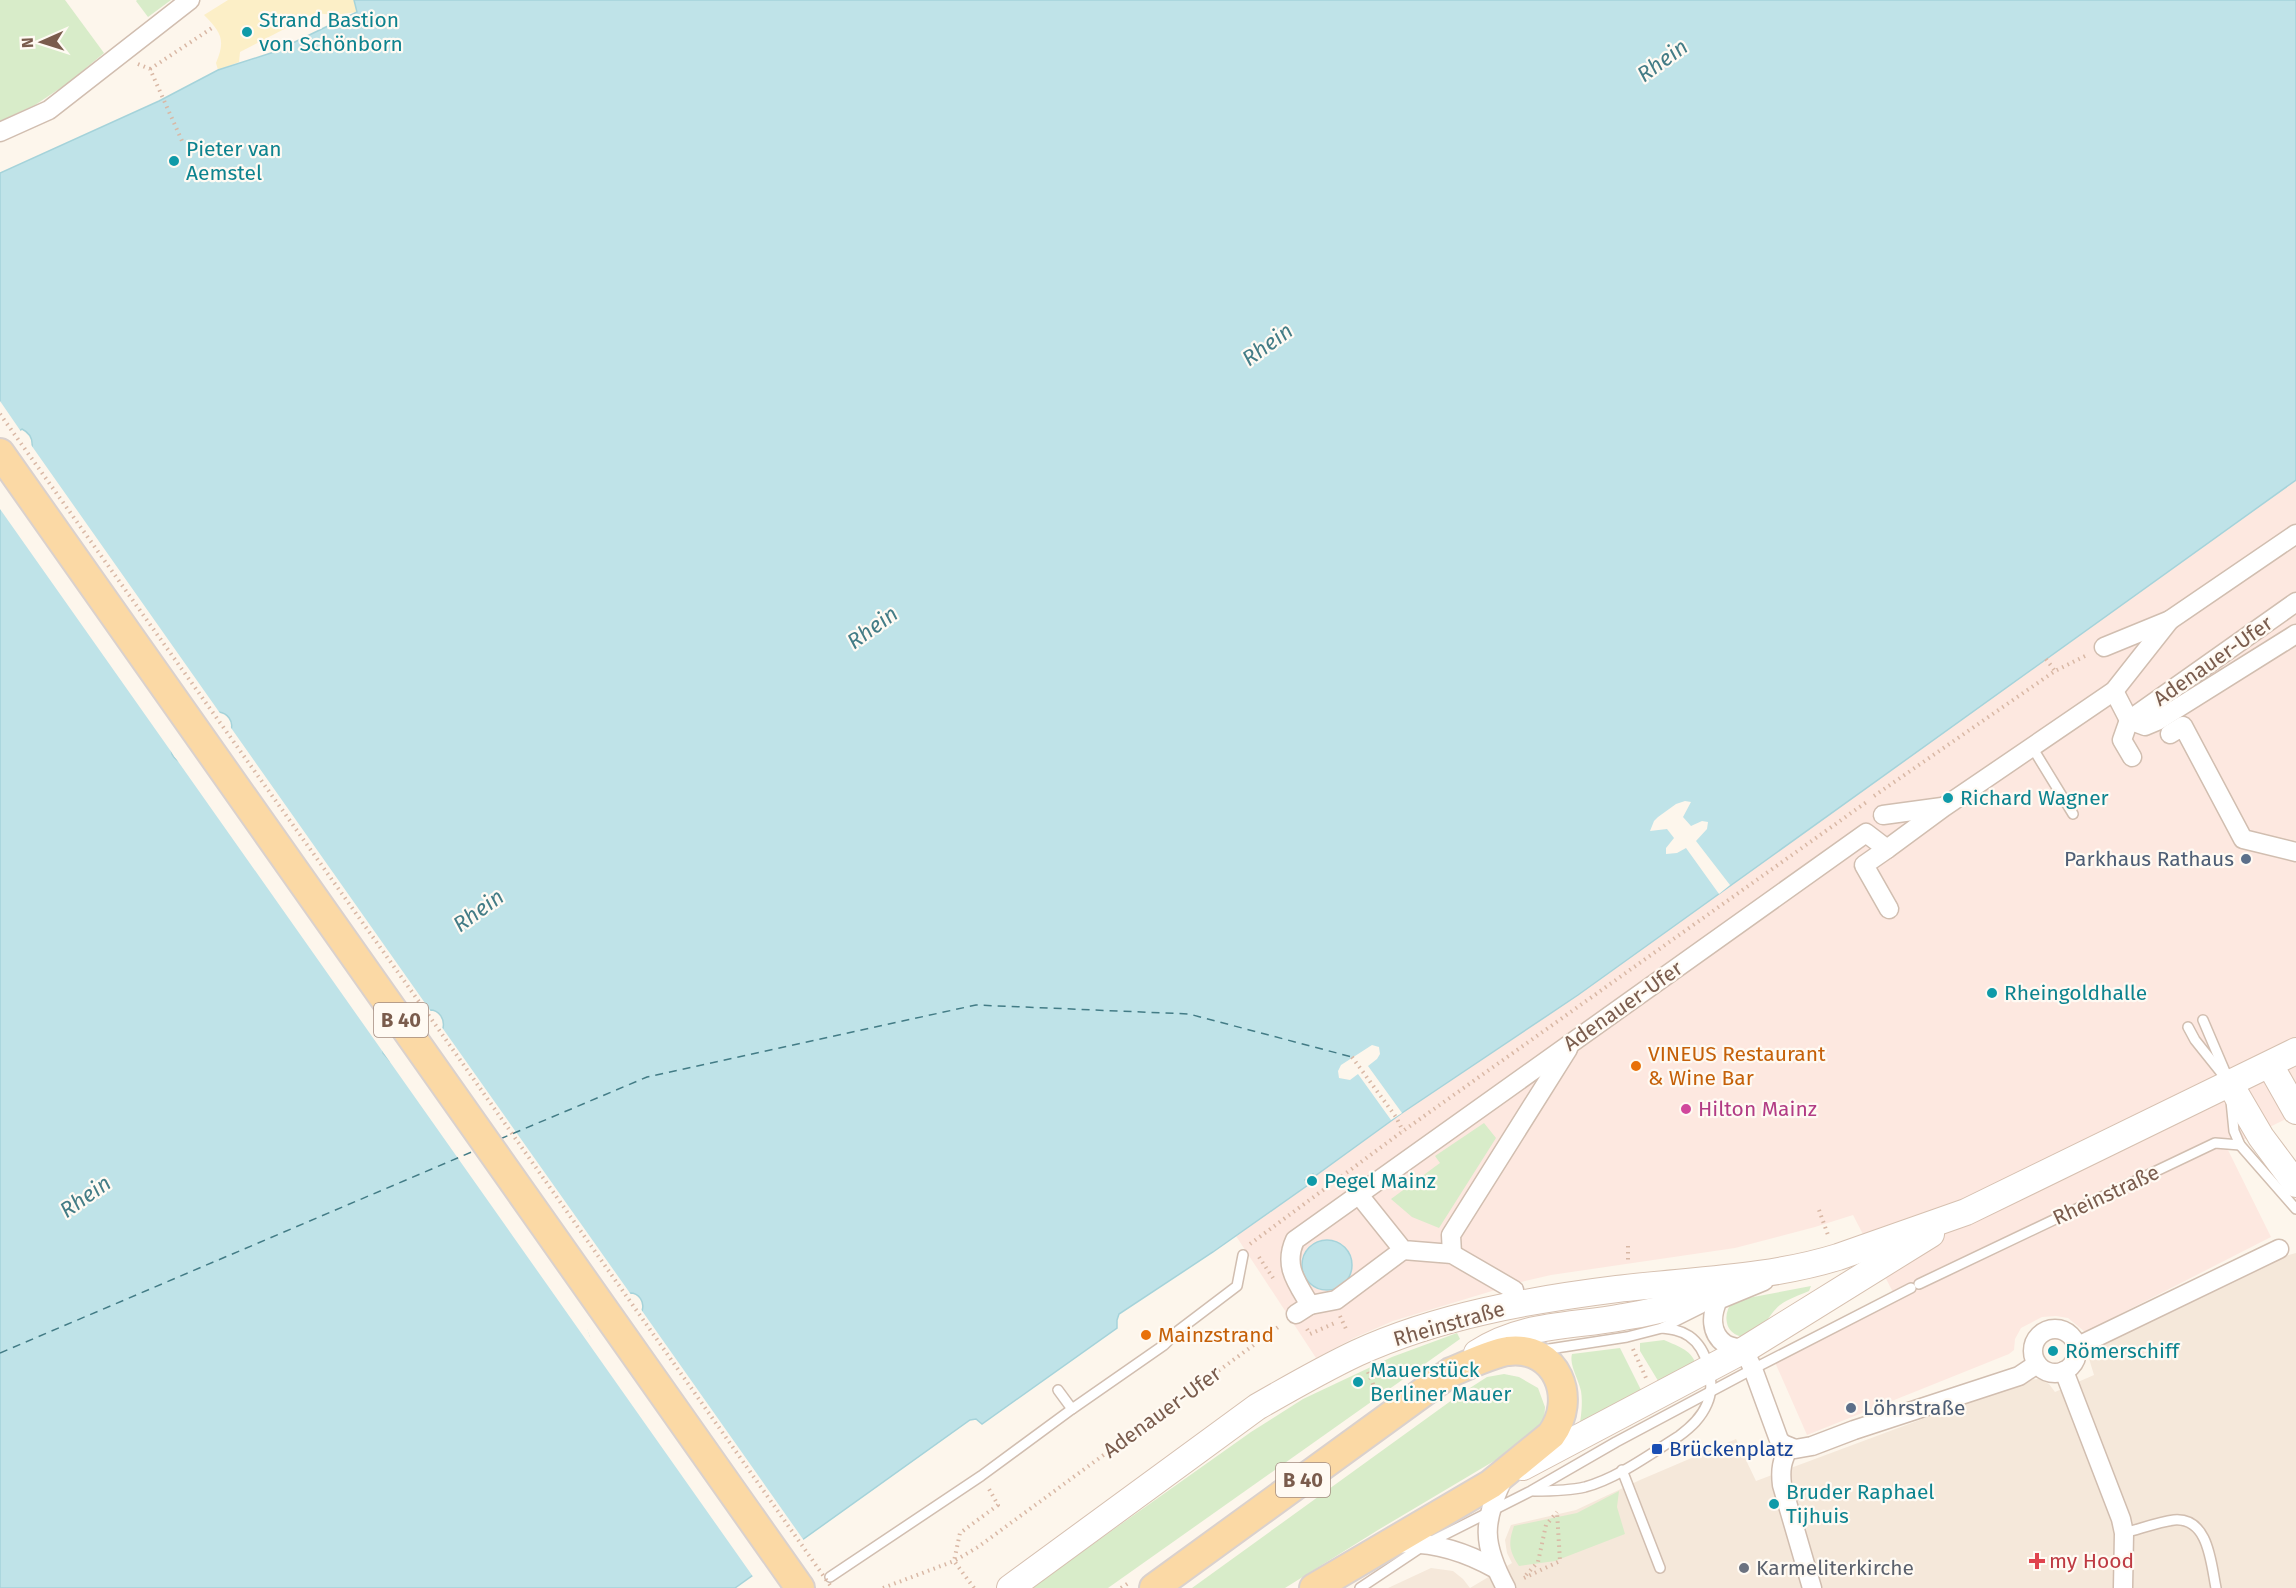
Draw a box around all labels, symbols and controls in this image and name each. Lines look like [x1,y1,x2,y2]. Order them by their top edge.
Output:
place label: Strand Bastion von Schönborn [259,7,403,57]
north arrow [12,12,72,72]
marker: Strand Bastion von Schönborn [240,25,254,39]
water label: Rhein [1632,33,1693,88]
text: N [18,37,37,49]
place label: Pieter van Aemstel [186,136,282,186]
marker: Pieter van Aemstel [167,154,181,168]
water label: Rhein [1237,317,1298,372]
water label: Rhein [842,600,903,655]
street label: Adenauer-Ufer [2148,610,2278,712]
place label: Richard Wagner [1960,785,2109,811]
marker: Richard Wagner [1941,791,1955,805]
place label: Parkhaus Rathaus [2064,846,2234,872]
marker: Parkhaus Rathaus [2239,852,2253,866]
water label: Rhein [448,883,509,938]
street label: Adenauer-Ufer [1558,955,1688,1057]
place label: Rheingoldhalle [2004,980,2147,1006]
marker: Rheingoldhalle [1985,986,1999,1000]
road number: B 40 [374,1003,428,1037]
place label: VINEUS Restaurant & Wine Bar [1648,1041,1826,1091]
marker: VINEUS Restaurant & Wine Bar [1629,1059,1643,1073]
place label: Hilton Mainz [1698,1096,1817,1122]
marker: Hilton Mainz [1679,1102,1693,1116]
street label: Rheinstraße [2048,1159,2164,1231]
place label: Pegel Mainz [1324,1168,1436,1194]
water label: Rhein [55,1169,116,1224]
marker: Pegel Mainz [1305,1174,1319,1188]
street label: Rheinstraße [1390,1296,1508,1352]
place label: Mainzstrand [1158,1322,1274,1348]
marker: Mainzstrand [1139,1328,1153,1342]
place label: Römerschiff [2065,1338,2181,1364]
marker: Römerschiff [2046,1344,2060,1358]
place label: Mauerstück Berliner Mauer [1370,1357,1511,1407]
street label: Adenauer-Ufer [1098,1360,1226,1464]
marker: Mauerstück Berliner Mauer [1351,1375,1365,1389]
place label: Löhrstraße [1863,1395,1965,1421]
marker: Löhrstraße [1844,1401,1858,1415]
place label: Brückenplatz [1669,1436,1793,1462]
marker: Brückenplatz [1650,1442,1664,1456]
road number: B 40 [1276,1463,1330,1497]
place label: Bruder Raphael Tijhuis [1786,1479,1935,1529]
marker: Bruder Raphael Tijhuis [1767,1497,1781,1511]
place label: my Hood [2049,1548,2134,1574]
marker: my Hood [2030,1554,2044,1568]
place label: Karmeliterkirche [1756,1555,1914,1581]
marker: Karmeliterkirche [1737,1561,1751,1575]

